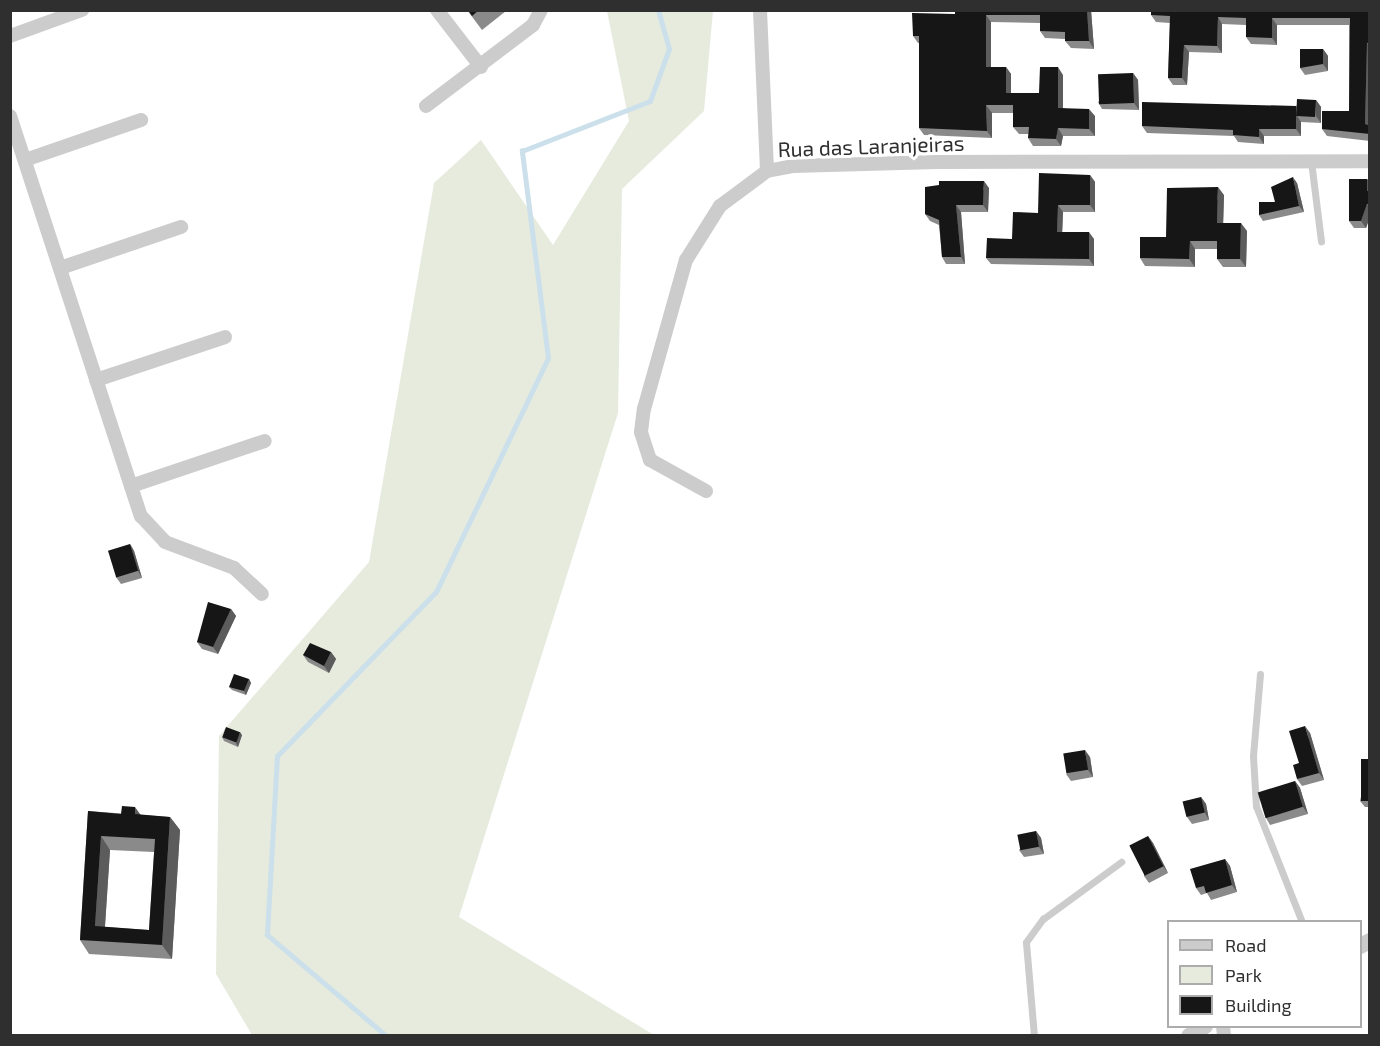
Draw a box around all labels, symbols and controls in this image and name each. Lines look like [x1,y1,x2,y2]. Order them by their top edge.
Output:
street label: Rua das Laranjeiras [777,130,965,162]
legend [1167,920,1362,1028]
text: Road [1225,934,1266,956]
text: Park [1225,964,1262,986]
text: Building [1225,994,1292,1016]

